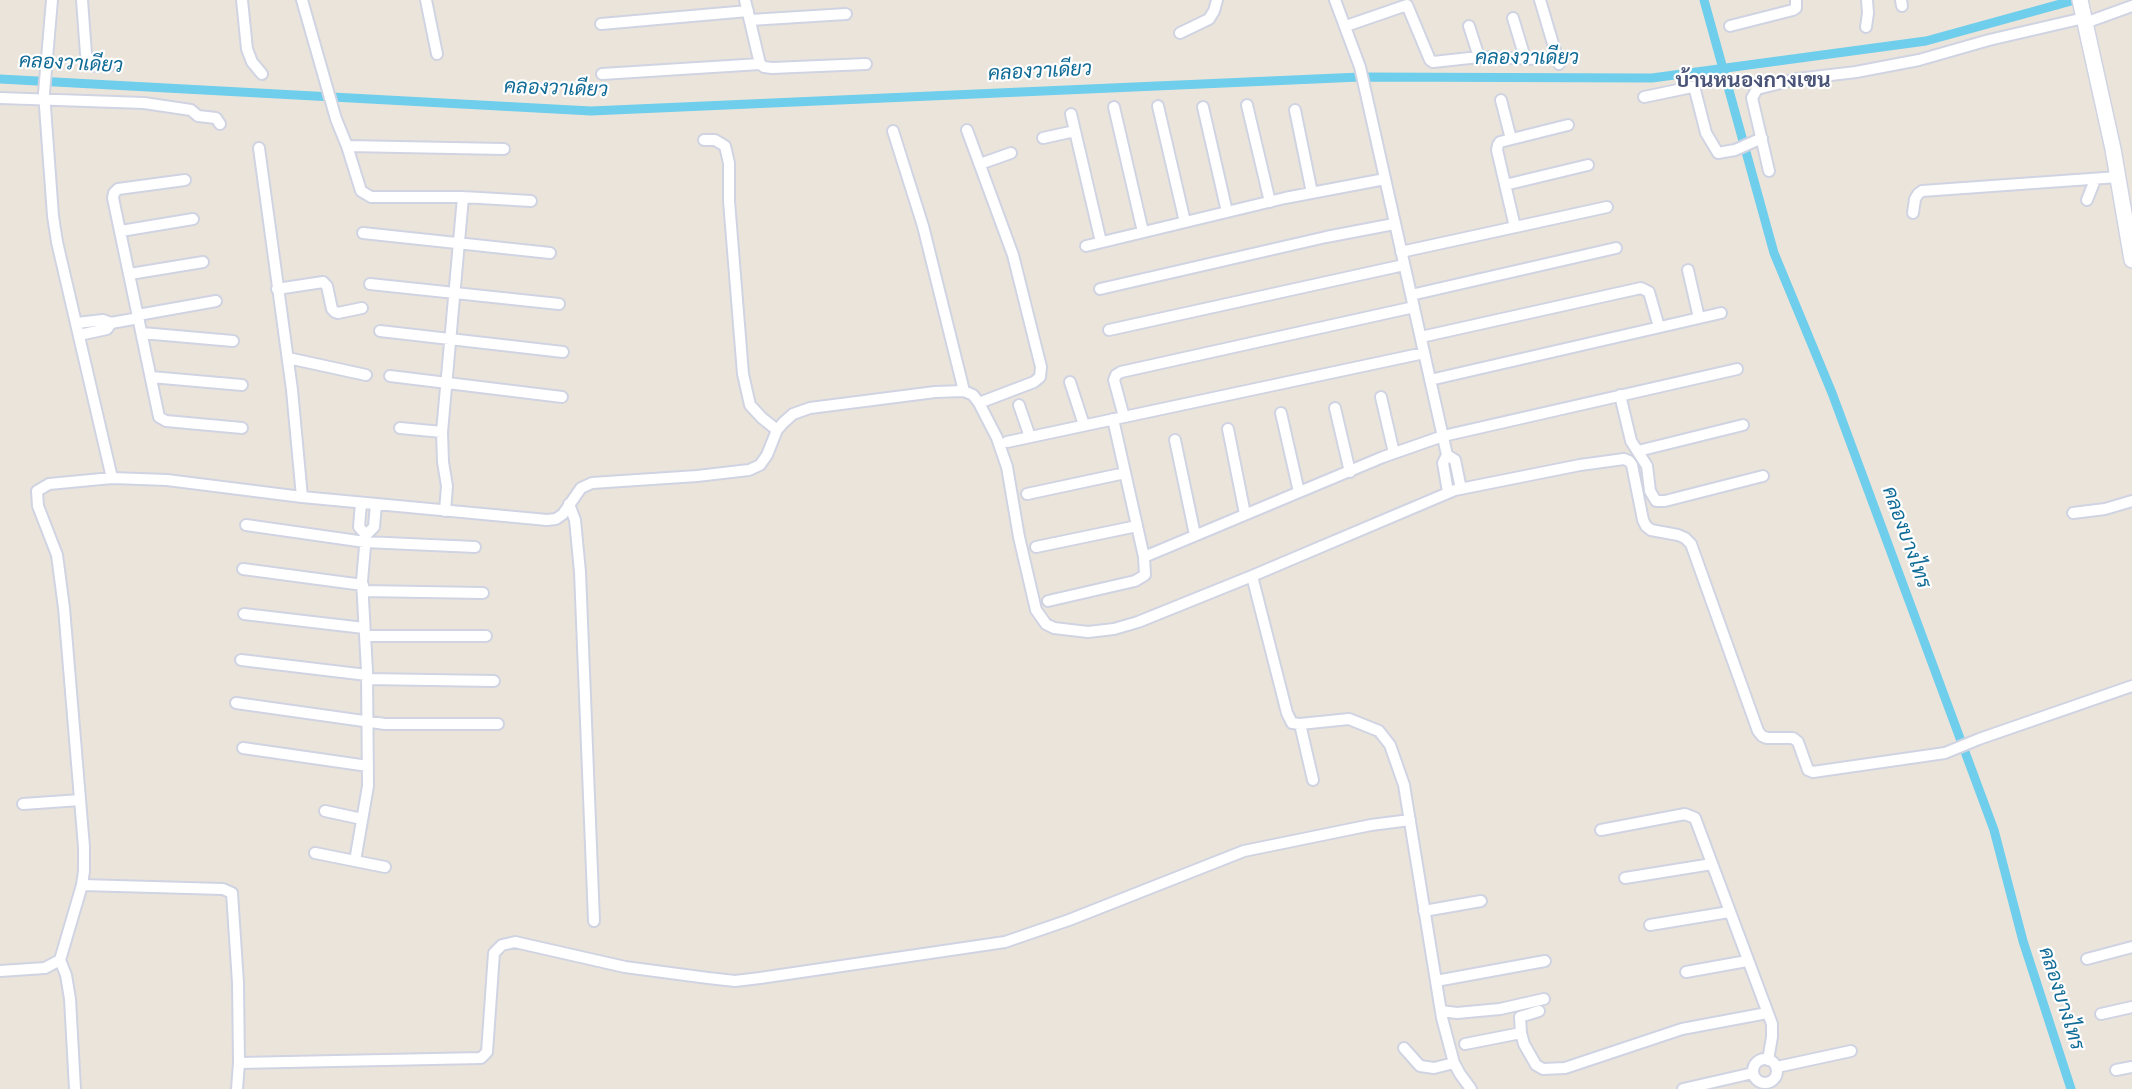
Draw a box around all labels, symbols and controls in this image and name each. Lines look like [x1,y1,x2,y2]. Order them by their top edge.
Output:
water label: คลองวาเดียว [1475,48,1579,72]
water label: คลองวาเดียว [18,50,124,80]
water label: คลองวาเดียว [987,58,1093,88]
district label: บ้านหนองกางเขน [1675,69,1831,95]
water label: คลองวาเดียว [504,76,608,104]
water label: คลองบางไทร [1875,484,1935,592]
water label: คลองบางไทร [2032,945,2088,1053]

